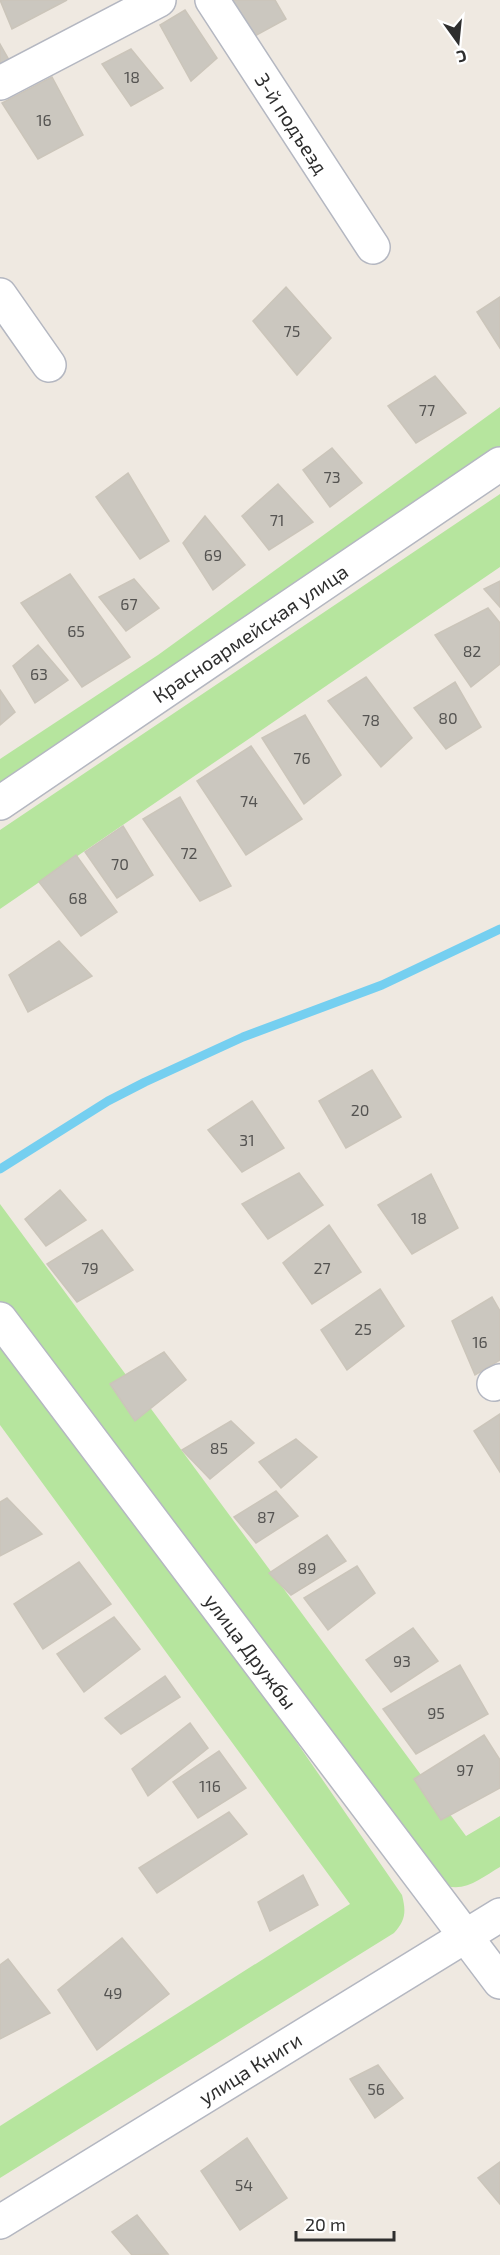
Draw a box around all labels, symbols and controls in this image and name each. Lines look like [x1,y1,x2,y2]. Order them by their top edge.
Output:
north arrow [428,12,488,72]
text: С [455,47,469,67]
house number: 18 [124,67,140,86]
street label: 3-й подъезд [250,68,334,178]
house number: 16 [36,110,52,129]
house number: 75 [284,321,300,340]
house number: 77 [419,400,435,419]
house number: 73 [323,467,341,486]
house number: 71 [270,510,284,529]
house number: 69 [204,545,222,564]
street label: Красноармейская улица [148,559,353,708]
house number: 67 [120,594,138,613]
house number: 65 [67,621,85,640]
house number: 82 [463,641,481,660]
house number: 63 [30,664,48,683]
house number: 80 [438,708,458,727]
house number: 78 [362,710,380,729]
house number: 76 [293,748,311,767]
house number: 74 [240,791,258,810]
house number: 72 [180,843,198,862]
house number: 70 [111,854,129,873]
house number: 68 [69,888,87,907]
house number: 20 [351,1100,369,1119]
house number: 31 [239,1130,255,1149]
house number: 18 [411,1208,427,1227]
house number: 79 [81,1258,99,1277]
house number: 27 [313,1258,331,1277]
house number: 25 [354,1319,372,1338]
house number: 16 [472,1332,488,1351]
house number: 85 [210,1438,228,1457]
house number: 87 [257,1507,275,1526]
house number: 89 [298,1558,316,1577]
street label: улица Дружбы [199,1589,302,1714]
house number: 93 [393,1651,411,1670]
house number: 95 [427,1703,445,1722]
house number: 97 [456,1760,474,1779]
house number: 116 [199,1776,221,1795]
house number: 49 [104,1983,123,2002]
street label: улица Книги [194,2027,306,2110]
house number: 56 [367,2079,385,2098]
house number: 54 [235,2175,253,2194]
scale bar [296,2204,394,2242]
text: 20 m [305,2213,346,2235]

